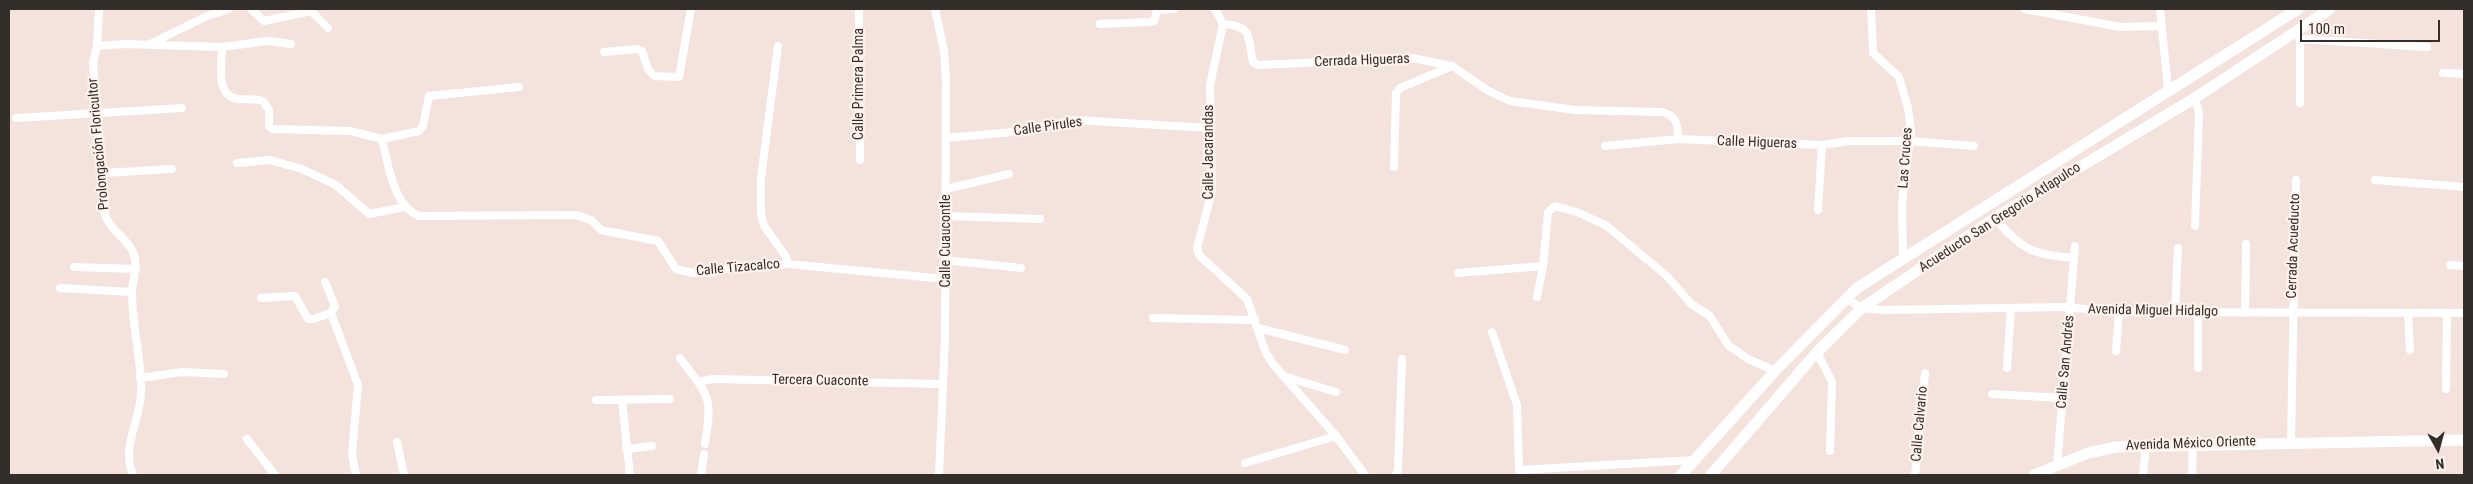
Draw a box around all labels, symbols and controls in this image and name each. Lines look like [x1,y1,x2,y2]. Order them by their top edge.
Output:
scale bar [2303,10,2443,42]
text: 100 m [2308,20,2345,38]
street label: Calle Primera Palma [851,28,867,140]
street label: Cerrada Higueras [1314,51,1410,71]
street label: Prolongación Floricultor [85,77,113,211]
street label: Calle Jacarandas [1201,104,1217,200]
street label: Calle Pirules [1013,114,1083,140]
street label: Las Cruces [1895,127,1917,189]
street label: Calle Higueras [1717,133,1797,153]
street label: Acueducto San Gregorio Atlapulco [1916,159,2084,277]
street label: Cerrada Acueducto [2284,193,2304,299]
street label: Calle Cuaucontle [938,194,954,288]
street label: Calle Tizacalco [695,256,781,280]
street label: Avenida Miguel Hidalgo [2088,301,2218,321]
street label: Calle San Andrés [2054,315,2078,409]
street label: Tercera Cuaconte [772,372,868,390]
street label: Calle Calvario [1908,386,1932,462]
north arrow [2413,424,2463,474]
street label: Avenida México Oriente [2126,433,2256,455]
text: N [2435,455,2445,472]

